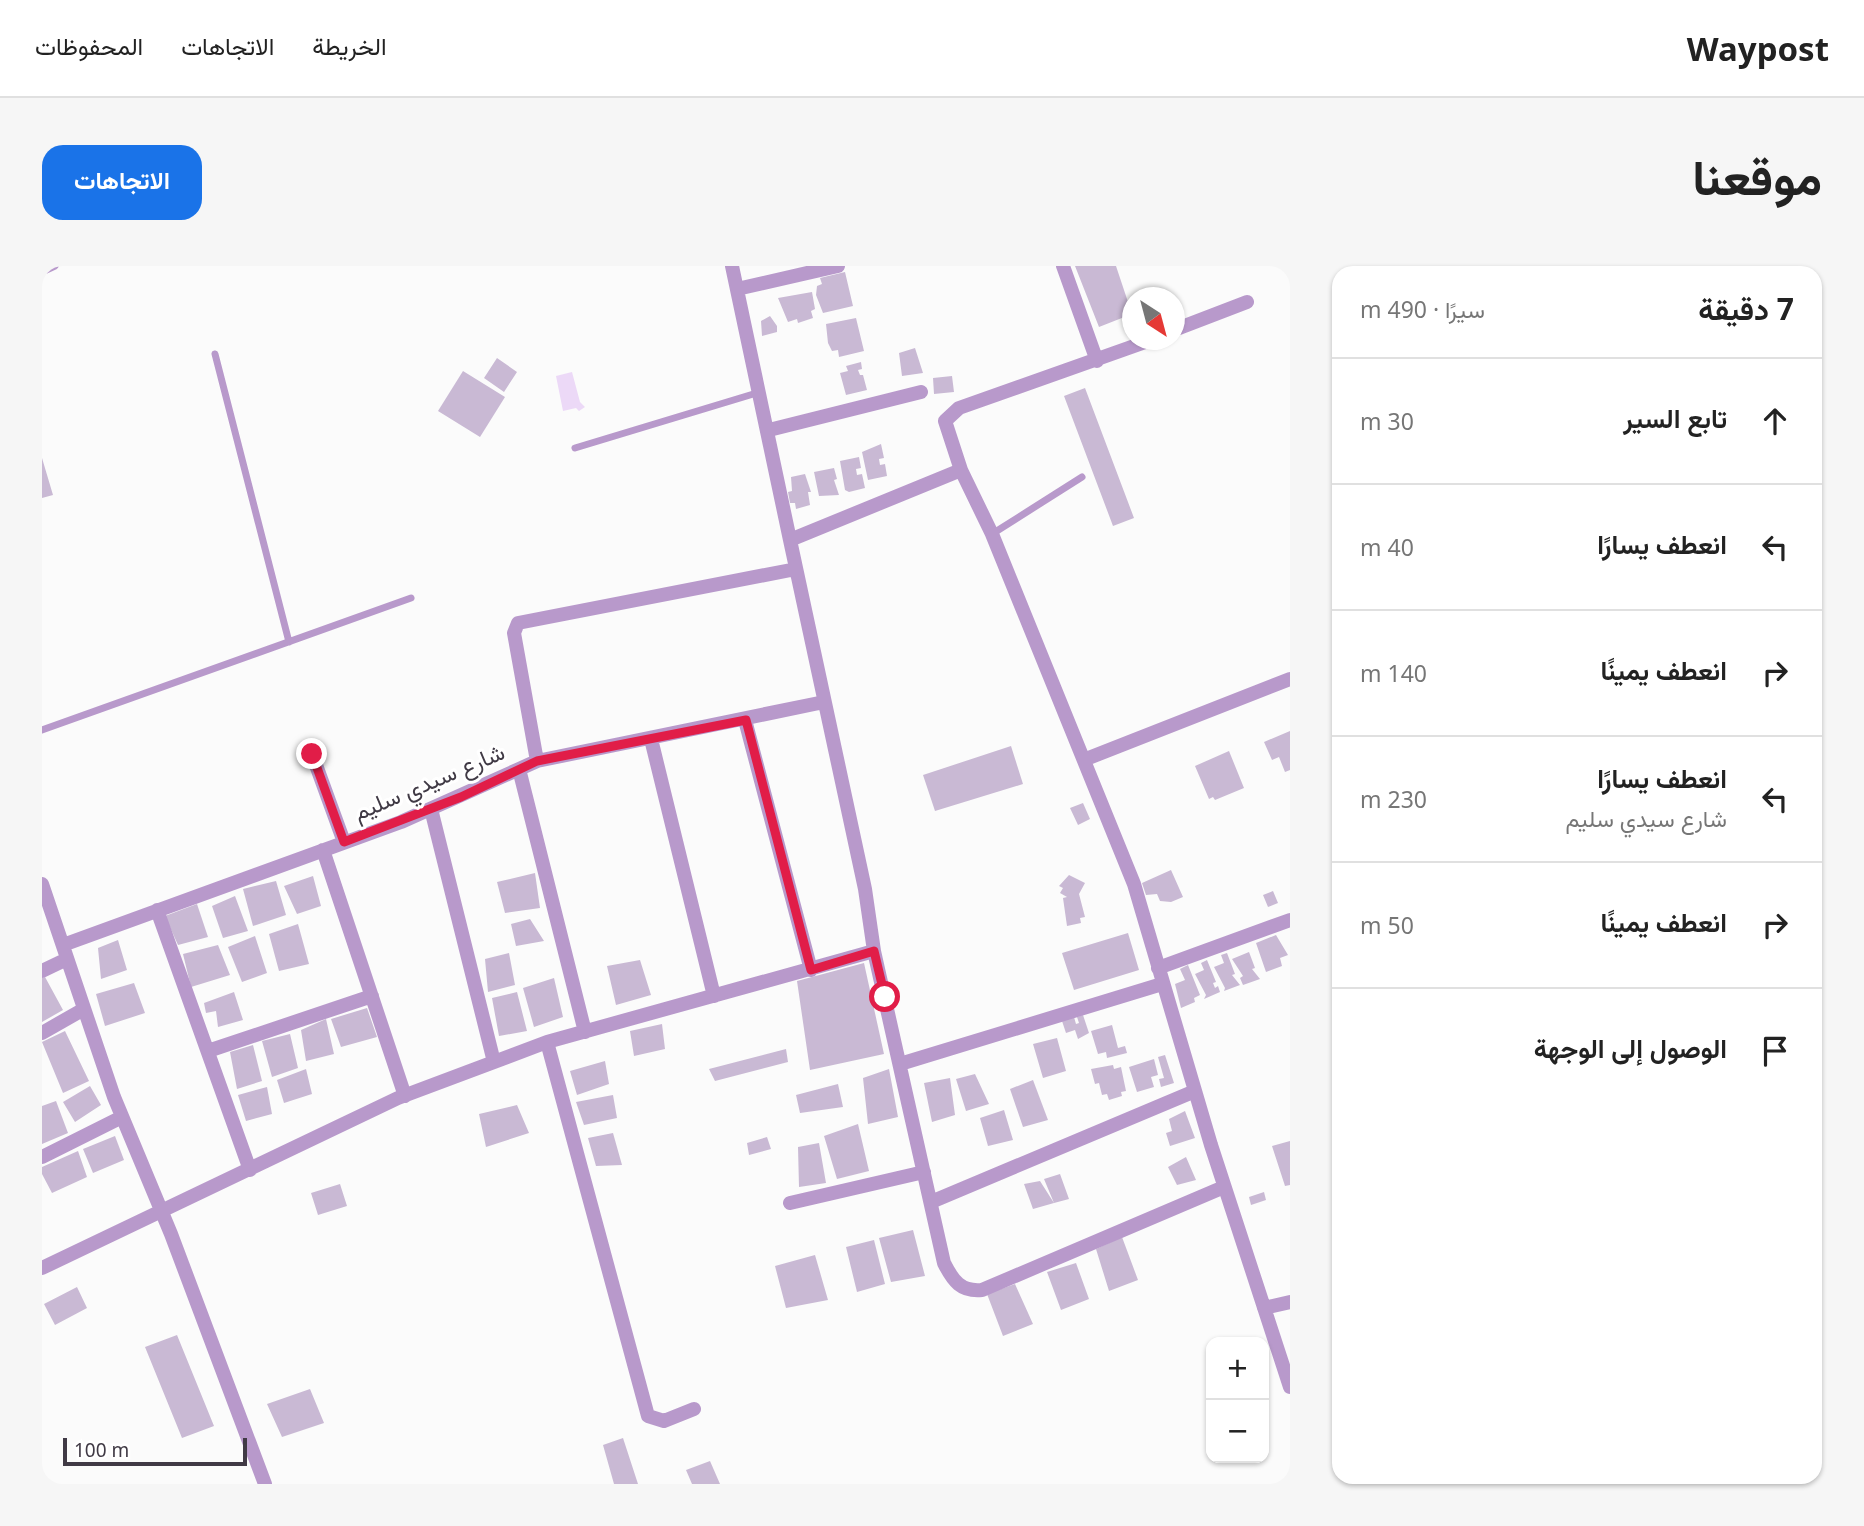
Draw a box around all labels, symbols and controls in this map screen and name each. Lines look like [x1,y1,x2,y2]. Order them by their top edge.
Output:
text: Waypost [1687,26,1829,71]
text: المحفوظات [35,29,143,62]
text: الاتجاهات [181,29,274,62]
text: الخريطة [312,29,387,62]
text: موقعنا [1692,143,1822,209]
button: الاتجاهات [42,145,202,220]
north arrow [1122,287,1185,350]
text: 7 دقيقة [1698,288,1794,329]
text: سيرًا · 490 m [1360,293,1485,325]
text: تابع السير [1623,400,1727,436]
icon: ahead [1756,402,1794,440]
text: 30 m [1360,405,1414,437]
text: انعطف يسارًا [1597,526,1727,562]
icon: left [1756,528,1794,566]
text: 40 m [1360,531,1414,563]
text: انعطف يمينًا [1600,652,1727,688]
icon: right [1756,654,1794,692]
text: 140 m [1360,657,1427,689]
street label: شارع سيدي سليم [348,735,511,831]
route end [296,738,327,769]
text: انعطف يسارًا [1597,760,1727,796]
icon: left [1756,780,1794,818]
text: 230 m [1360,783,1427,815]
text: شارع سيدي سليم [1565,802,1727,834]
text: انعطف يمينًا [1600,904,1727,940]
icon: right [1756,906,1794,944]
text: 50 m [1360,909,1414,941]
route start [869,981,900,1012]
text: الوصول إلى الوجهة [1534,1030,1727,1066]
icon: arrive [1756,1032,1794,1070]
map controls [1206,1337,1269,1463]
button: + [1206,1337,1269,1400]
button: − [1206,1400,1269,1463]
scale bar [63,1435,247,1467]
text: 100 m [74,1437,129,1463]

